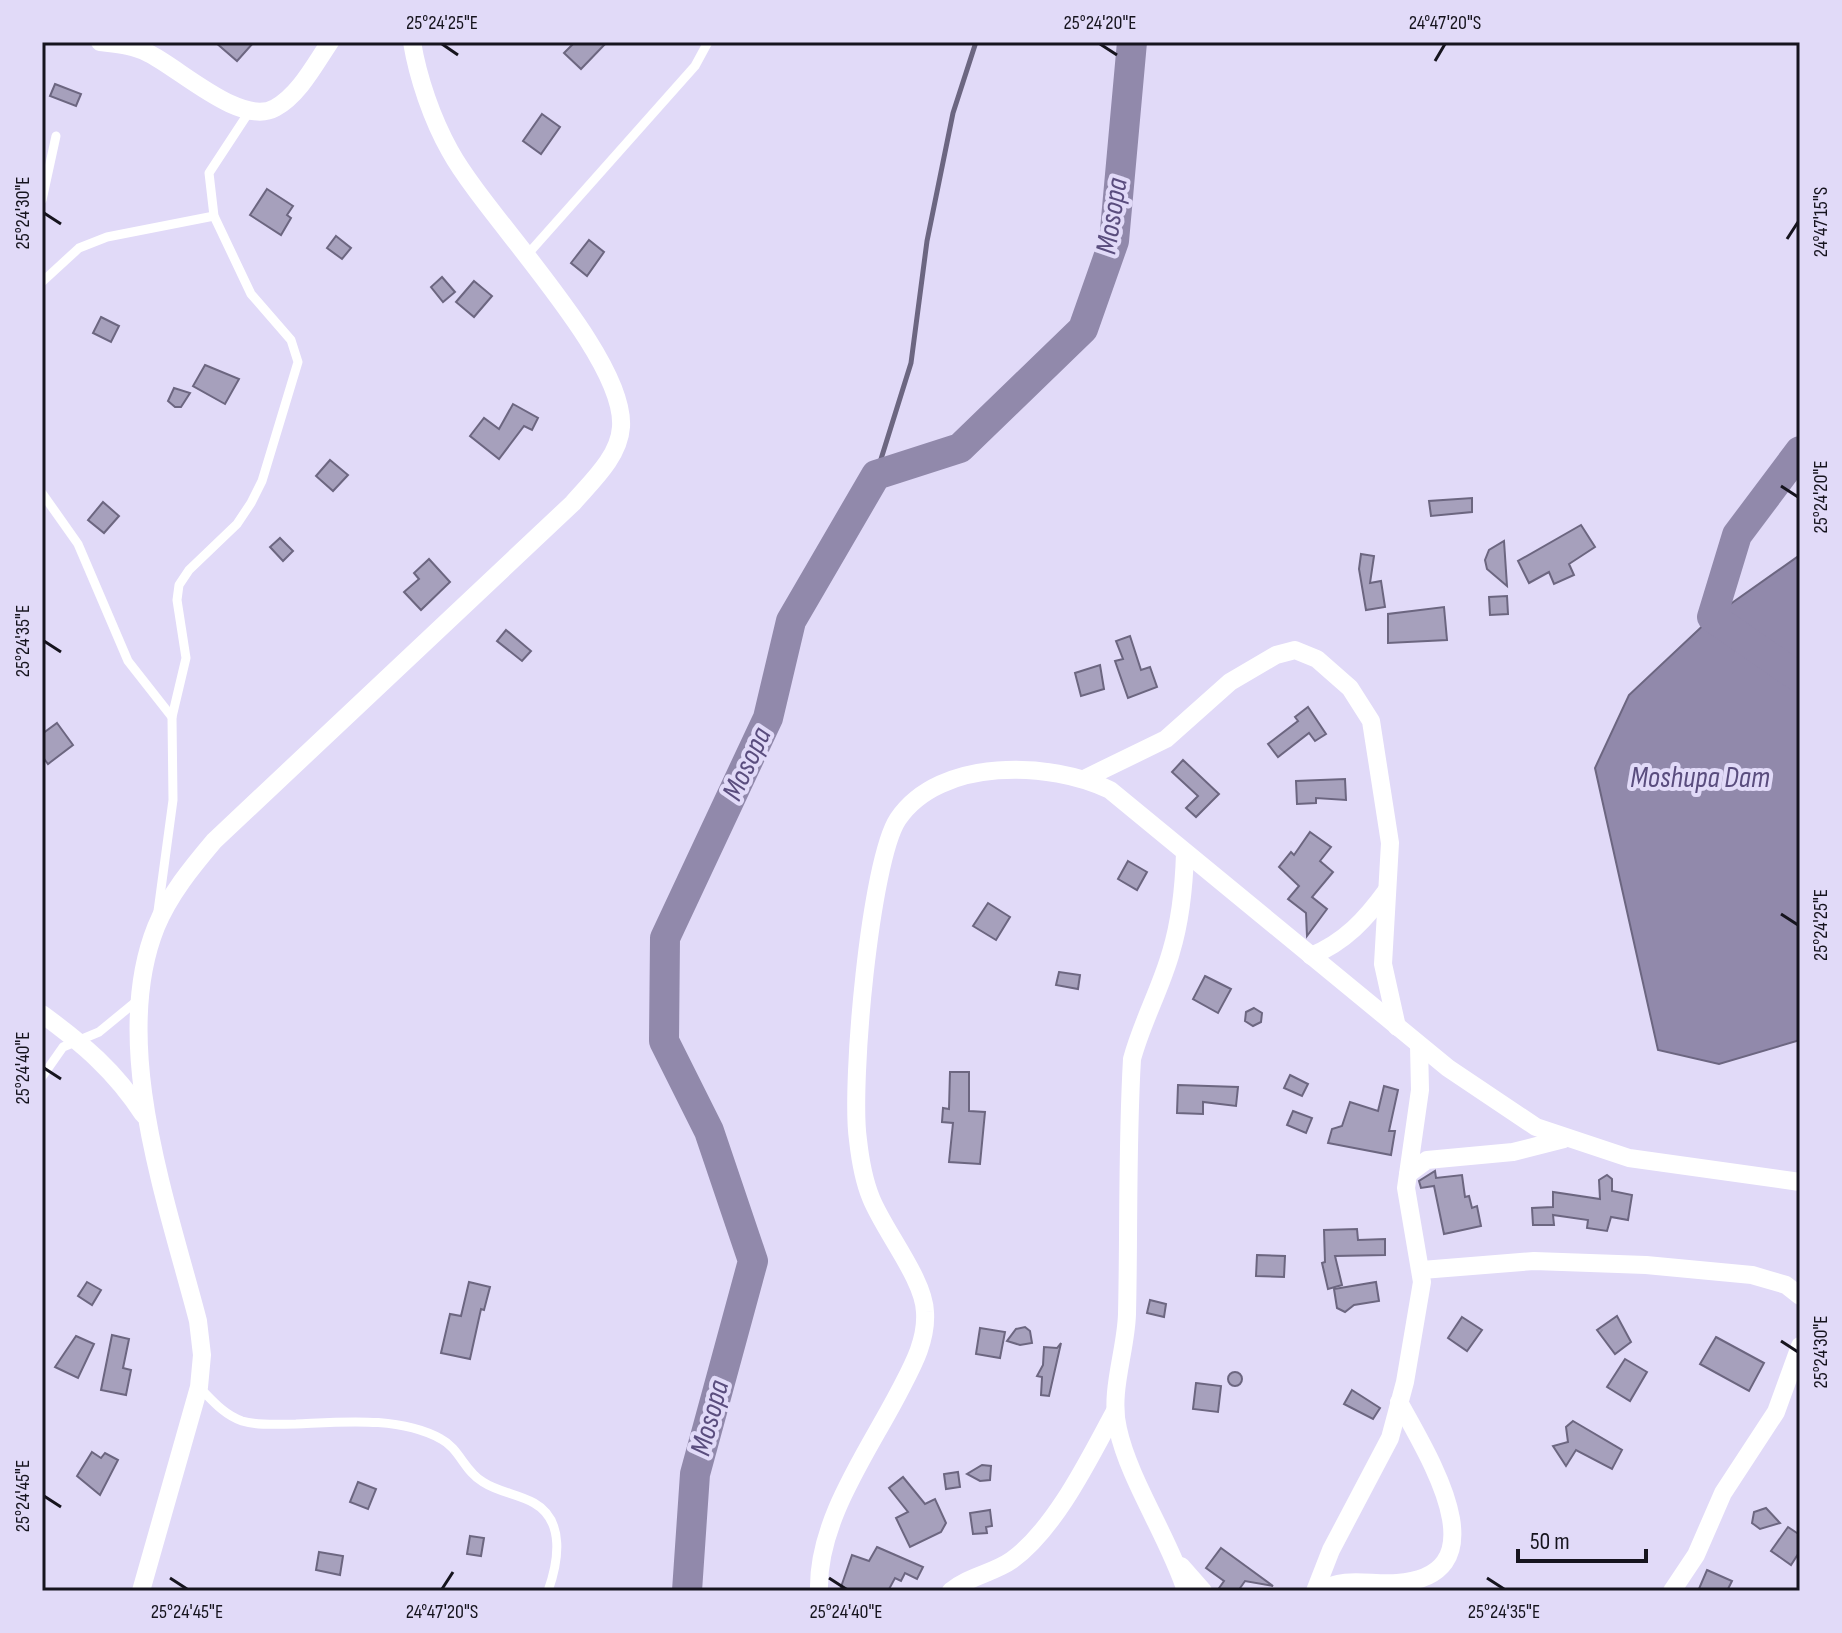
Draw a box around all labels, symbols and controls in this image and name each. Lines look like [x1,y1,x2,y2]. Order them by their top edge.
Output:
text: 25°24'25"E [406,11,478,35]
text: 25°24'20"E [1063,11,1137,35]
text: 24°47'20"S [1409,11,1481,35]
water label: Mosopa [1088,175,1136,257]
text: 25°24'30"E [11,176,35,250]
text: 24°47'15"S [1809,187,1833,257]
text: 25°24'20"E [1809,460,1833,534]
text: 25°24'35"E [11,605,35,677]
water label: Mosopa [714,722,780,806]
water label: Moshupa Dam [1630,760,1770,796]
text: 25°24'25"E [1809,889,1833,961]
text: 25°24'40"E [11,1031,35,1105]
text: 25°24'30"E [1809,1315,1833,1389]
water label: Mosopa [683,1376,737,1460]
text: 25°24'45"E [11,1460,35,1532]
scale bar [1518,1513,1646,1563]
text: 50 m [1530,1527,1570,1556]
text: 25°24'45"E [151,1600,223,1624]
text: 24°47'20"S [406,1600,478,1624]
text: 25°24'40"E [809,1600,883,1624]
text: 25°24'35"E [1468,1600,1540,1624]

